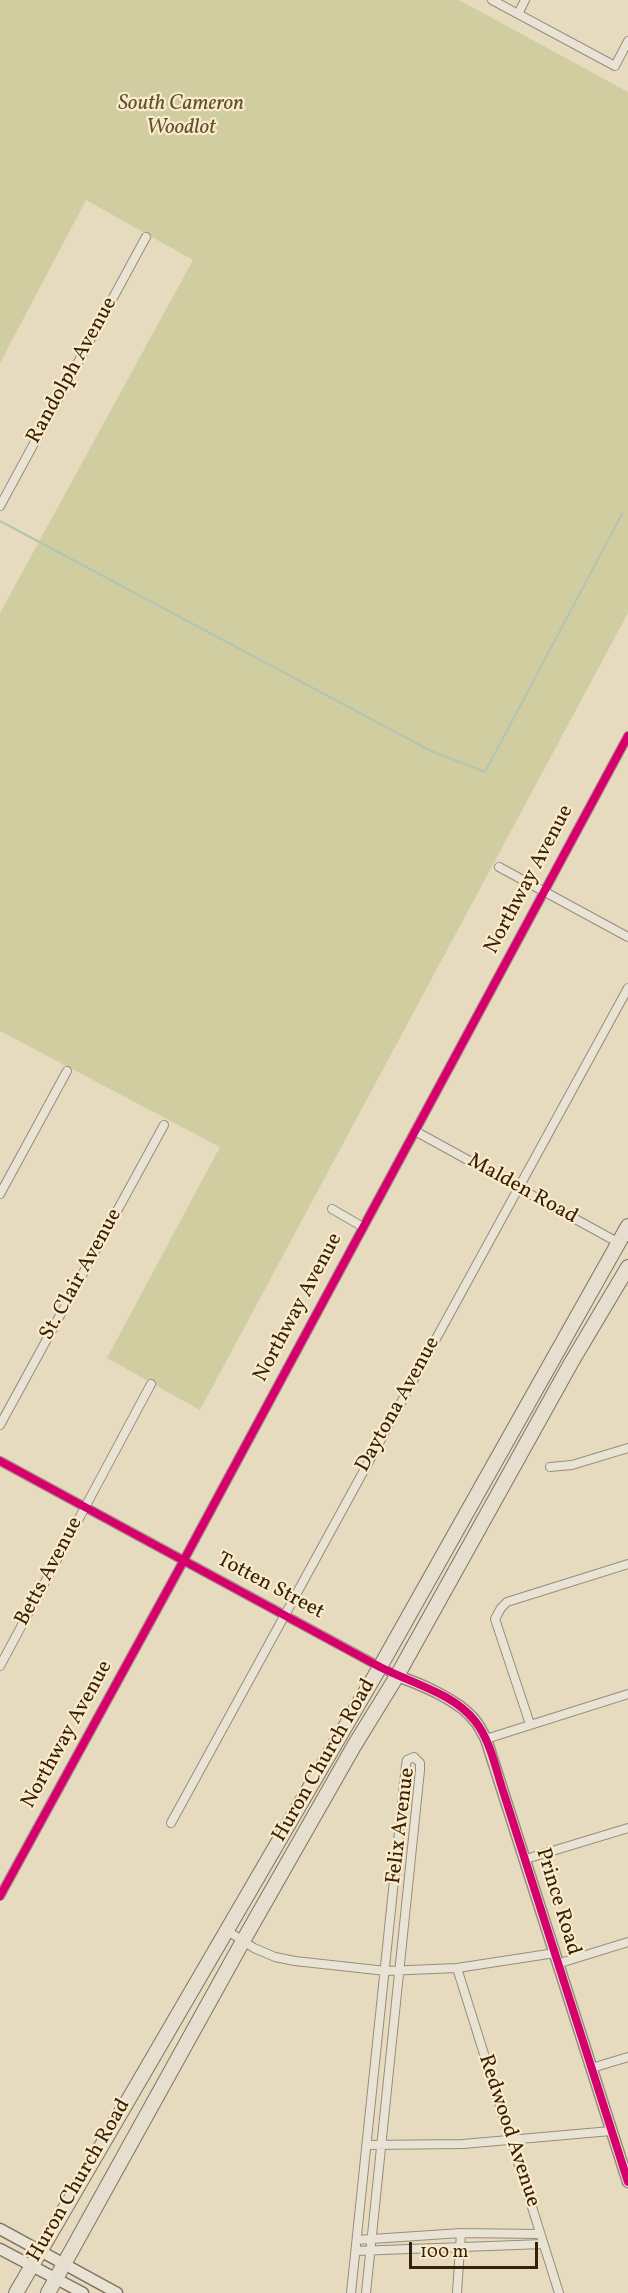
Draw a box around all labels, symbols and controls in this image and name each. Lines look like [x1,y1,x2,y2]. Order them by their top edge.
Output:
park label: South Cameron Woodlot [118,92,244,142]
street label: Randolph Avenue [22,293,124,449]
street label: Northway Avenue [480,801,580,959]
street label: Malden Road [462,1149,582,1231]
street label: St. Clair Avenue [35,1205,129,1345]
street label: Northway Avenue [249,1229,349,1387]
street label: Daytona Avenue [351,1333,447,1477]
street label: Betts Avenue [11,1513,89,1631]
street label: Totten Street [212,1548,328,1626]
street label: Northway Avenue [17,1657,119,1813]
street label: Huron Church Road [268,1675,382,1847]
street label: Felix Avenue [382,1766,422,1886]
street label: Prince Road [529,1845,585,1959]
street label: Redwood Avenue [471,2052,545,2210]
street label: Huron Church Road [23,2095,137,2267]
scale bar [412,2230,541,2268]
text: 100 m [420,2240,469,2265]

